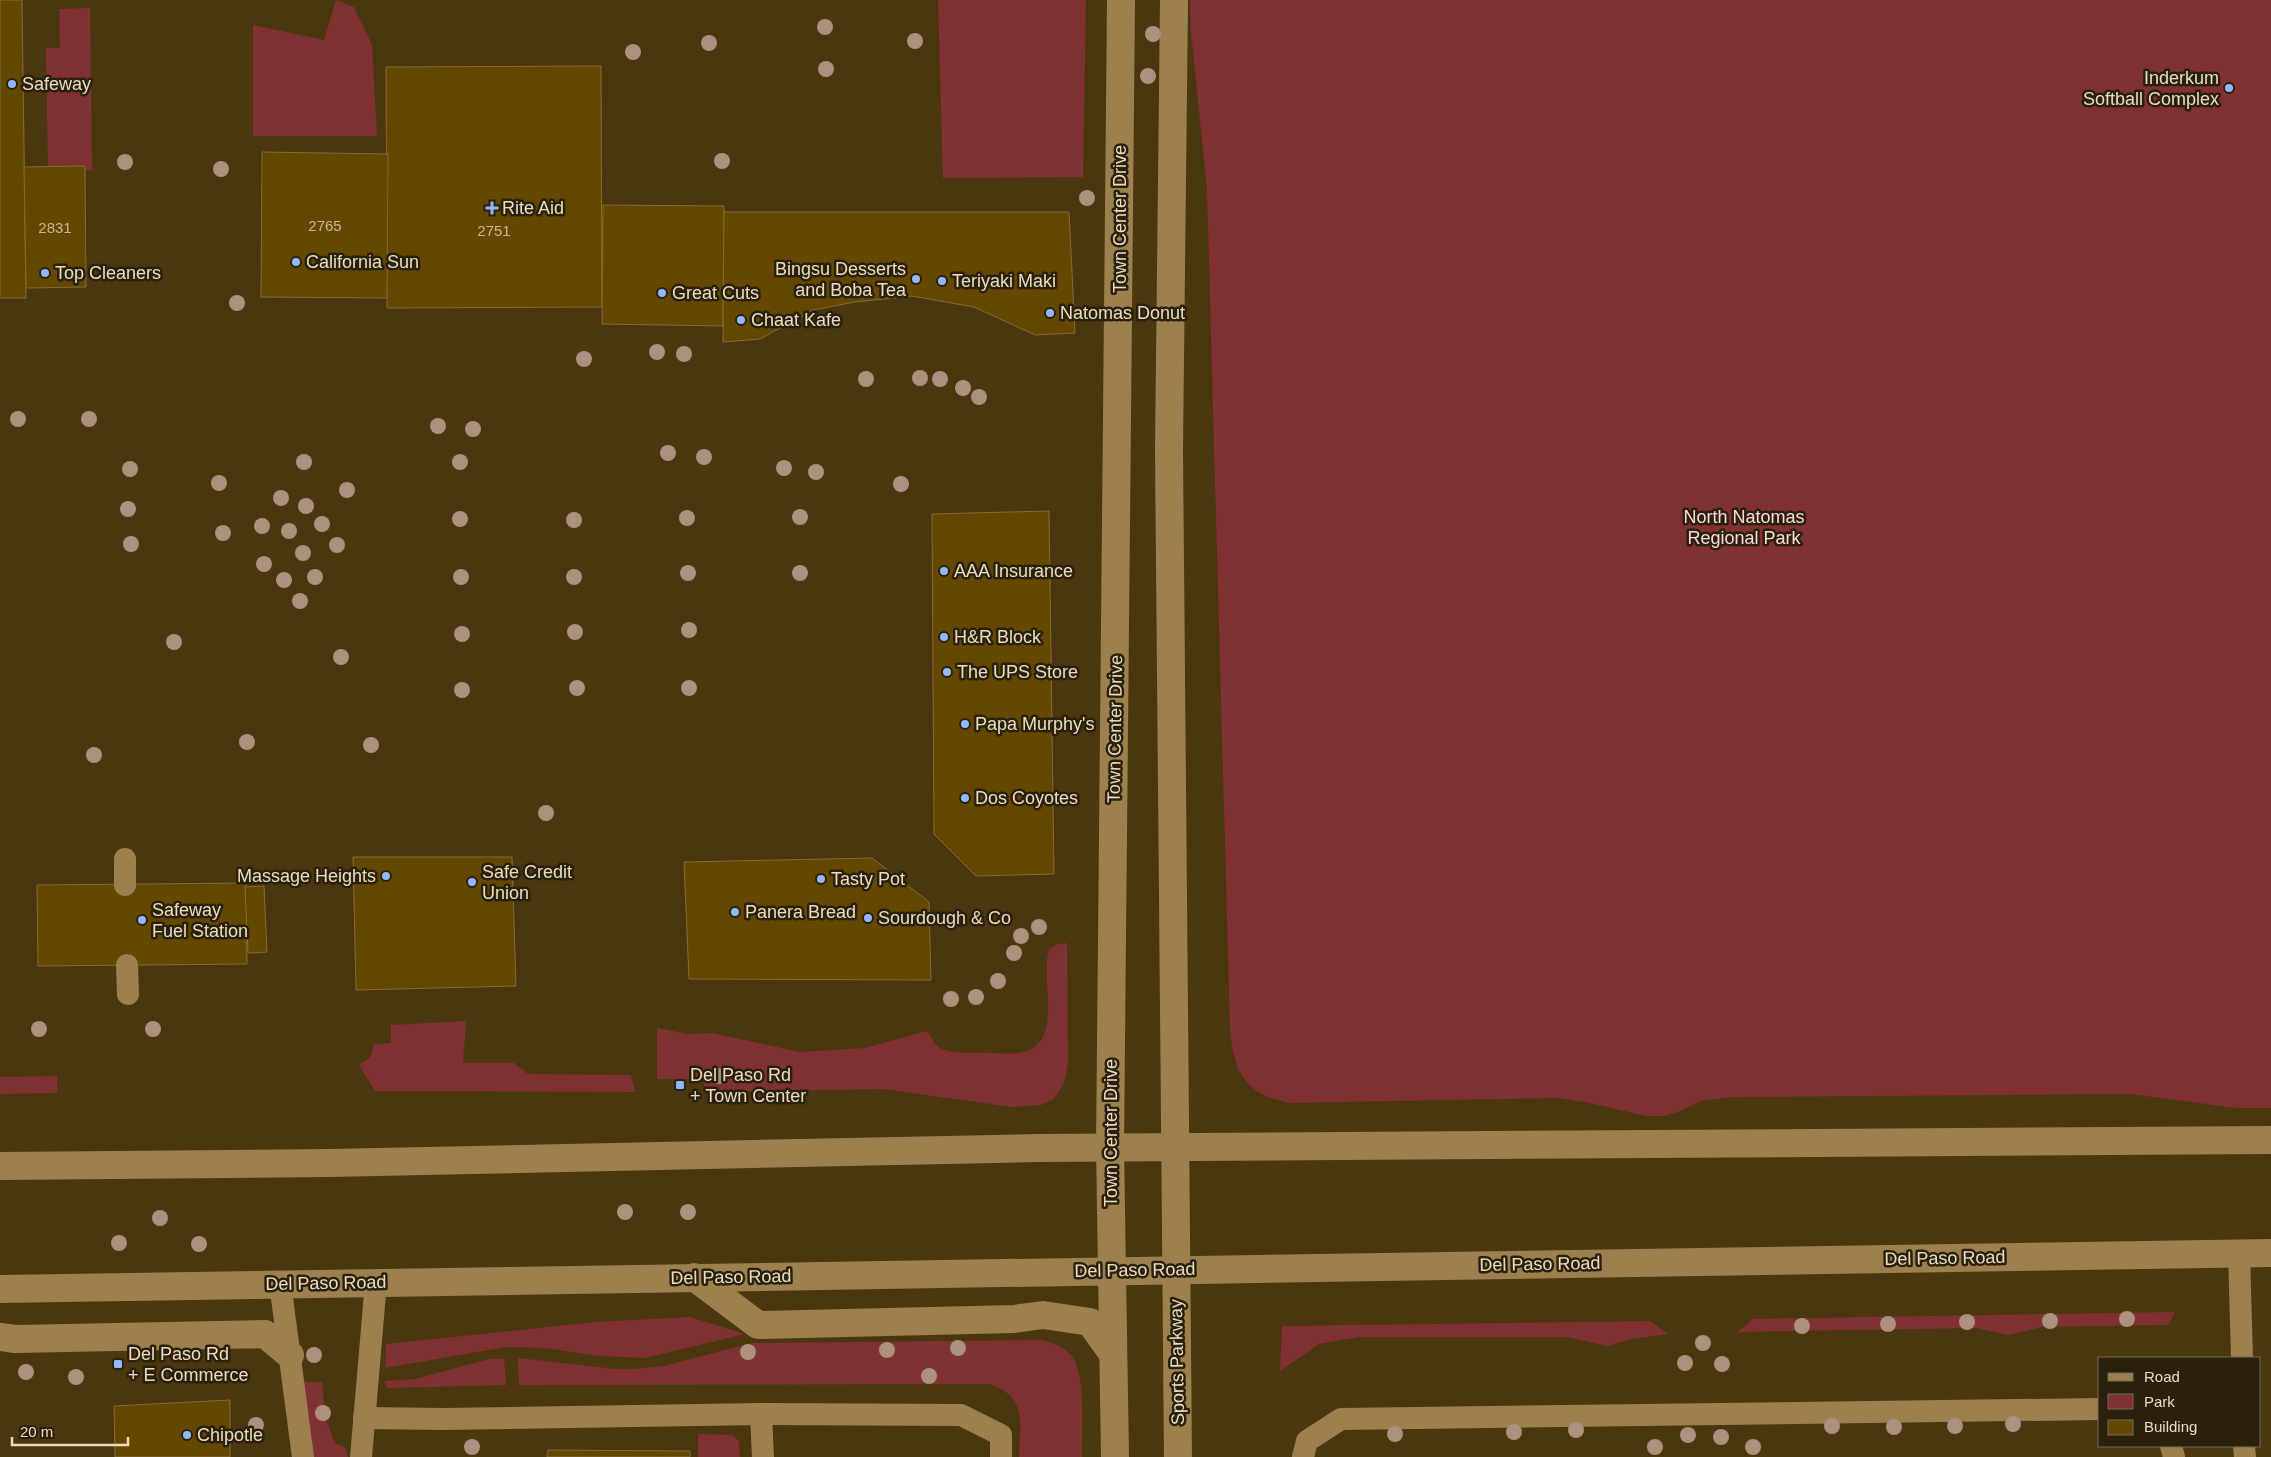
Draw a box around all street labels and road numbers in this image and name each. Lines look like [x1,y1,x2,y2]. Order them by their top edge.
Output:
street label: Town Center Drive [1110,145,1130,293]
street label: Town Center Drive [1104,655,1126,803]
street label: Town Center Drive [1101,1059,1121,1207]
street label: Del Paso Road [1884,1247,2006,1269]
street label: Del Paso Road [1479,1253,1601,1275]
street label: Del Paso Road [1074,1259,1196,1281]
street label: Del Paso Road [670,1266,792,1288]
street label: Del Paso Road [265,1272,387,1294]
street label: Sports Parkway [1166,1299,1188,1425]

